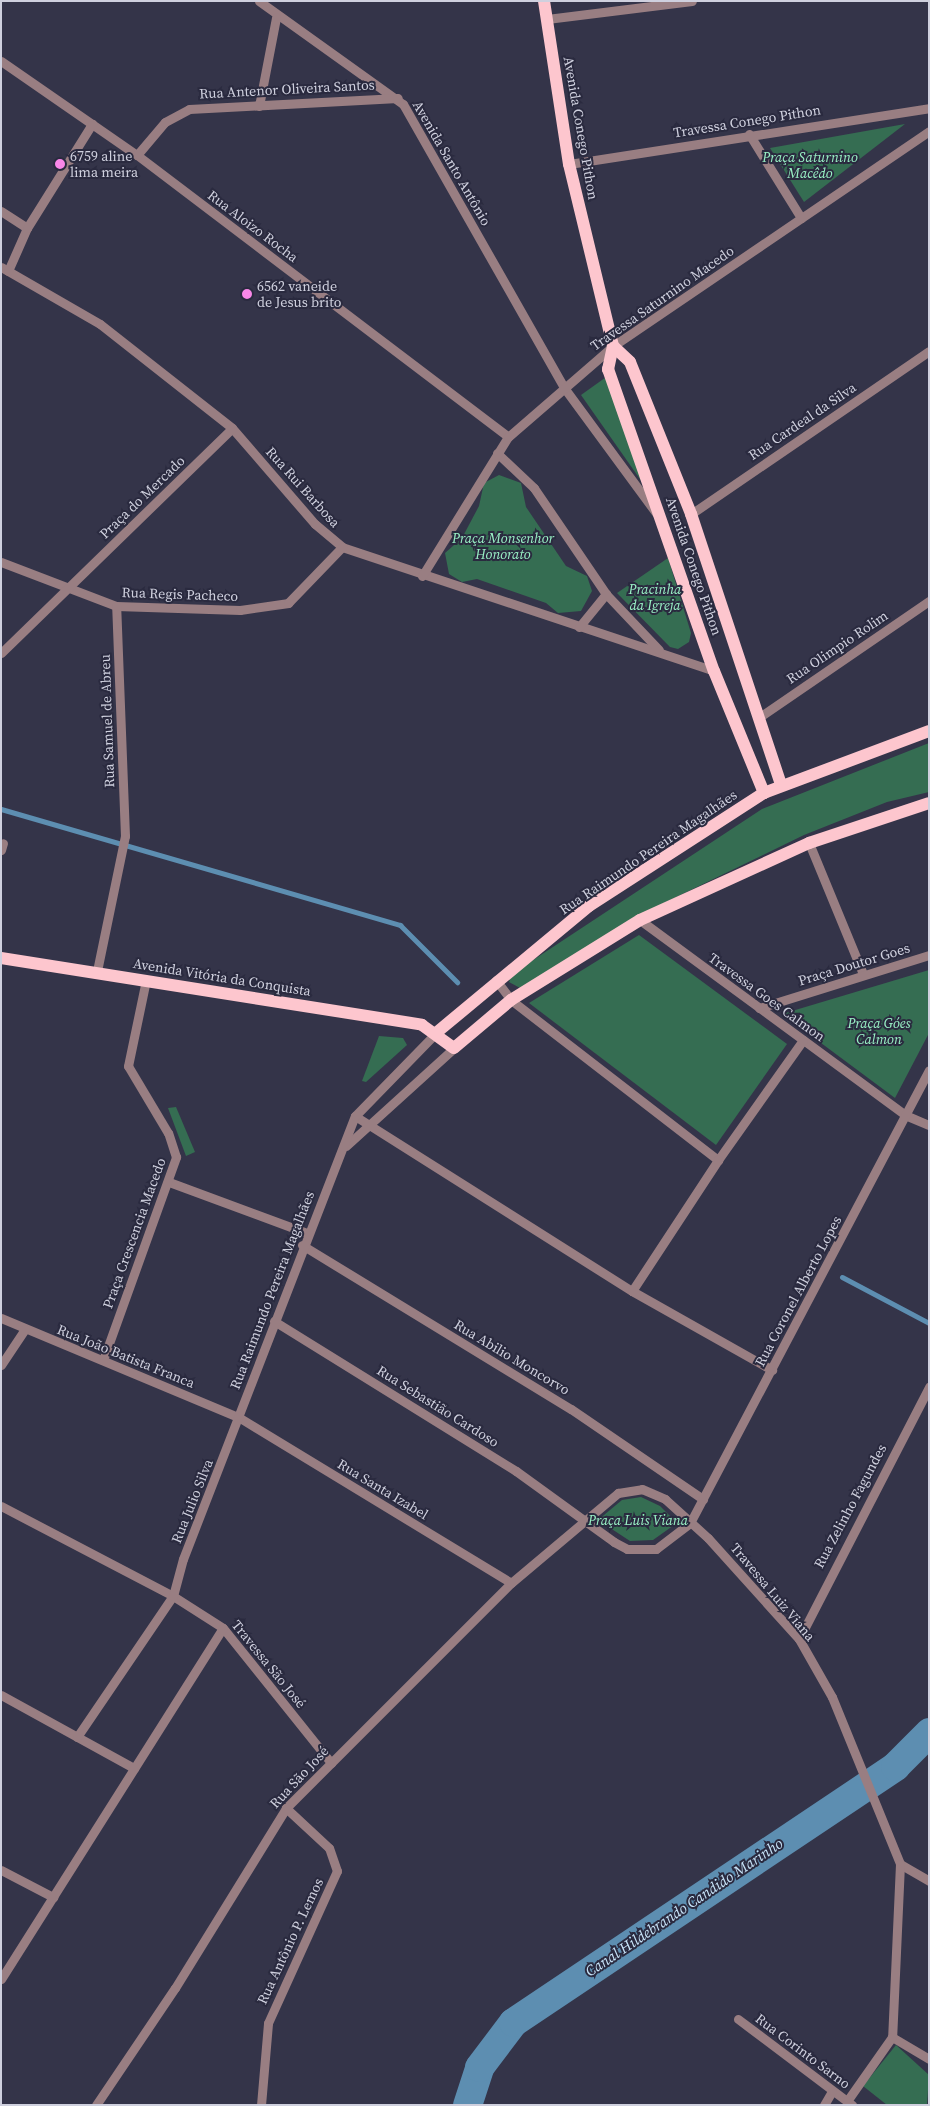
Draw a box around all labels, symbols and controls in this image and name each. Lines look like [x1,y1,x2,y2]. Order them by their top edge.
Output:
street label: Avenida Conego Pithon [560,55,602,201]
street label: Rua Antenor Oliveira Santos [199,76,375,102]
street label: Avenida Santo Antônio [409,97,495,229]
street label: Travessa Conego Pithon [672,101,822,141]
place label: 6759 aline lima meira [70,148,138,180]
park label: Praça Saturnino Macêdo [762,149,858,182]
marker: 6759 aline lima meira [54,158,66,170]
street label: Rua Aloizo Rocha [204,186,302,266]
street label: Travessa Saturnino Macedo [587,242,737,354]
place label: 6562 vaneide de Jesus brito [257,278,341,310]
marker: 6562 vaneide de Jesus brito [241,288,253,300]
street label: Rua Cardeal da Silva [745,379,859,463]
street label: Rua Rui Barbosa [262,443,344,531]
street label: Praça do Mercado [96,452,188,542]
street label: Avenida Conego Pithon [662,495,726,637]
park label: Praça Monsenhor Honorato [452,530,554,562]
park label: Pracinha da Igreja [629,581,681,614]
street label: Rua Regis Pacheco [121,584,239,604]
street label: Rua Olimpio Rolim [783,607,891,687]
street label: Rua Samuel de Abreu [96,654,118,788]
street label: Rua Raimundo Pereira Magalhães [556,786,740,918]
street label: Praça Doutor Goes [796,939,912,989]
street label: Travessa Goes Calmon [706,949,828,1045]
street label: Avenida Vitória da Conquista [132,955,312,999]
park label: Praça Góes Calmon [847,1015,911,1048]
street label: Praça Crescencia Macedo [99,1155,169,1311]
street label: Rua Raimundo Pereira Magalhães [226,1189,318,1391]
street label: Rua Coronel Alberto Lopes [751,1213,845,1369]
street label: Rua Abilio Moncorvo [451,1316,573,1398]
street label: Rua João Batista Franca [55,1321,197,1391]
street label: Rua Sebastião Cardoso [374,1362,502,1450]
street label: Rua Zelinho Fagundes [810,1441,890,1571]
street label: Rua Santa Izabel [335,1455,431,1523]
street label: Rua Julio Silva [168,1457,216,1545]
park label: Praça Luis Viana [588,1512,688,1528]
street label: Travessa Luiz Viana [727,1540,819,1644]
street label: Travessa São José [228,1617,310,1711]
street label: Rua São José [266,1743,332,1811]
water label: Canal Hildebrando Candido Marinho [582,1834,786,1980]
street label: Rua Antônio P. Lemos [253,1875,327,2007]
street label: Rua Corinto Sarno [752,2010,854,2092]

